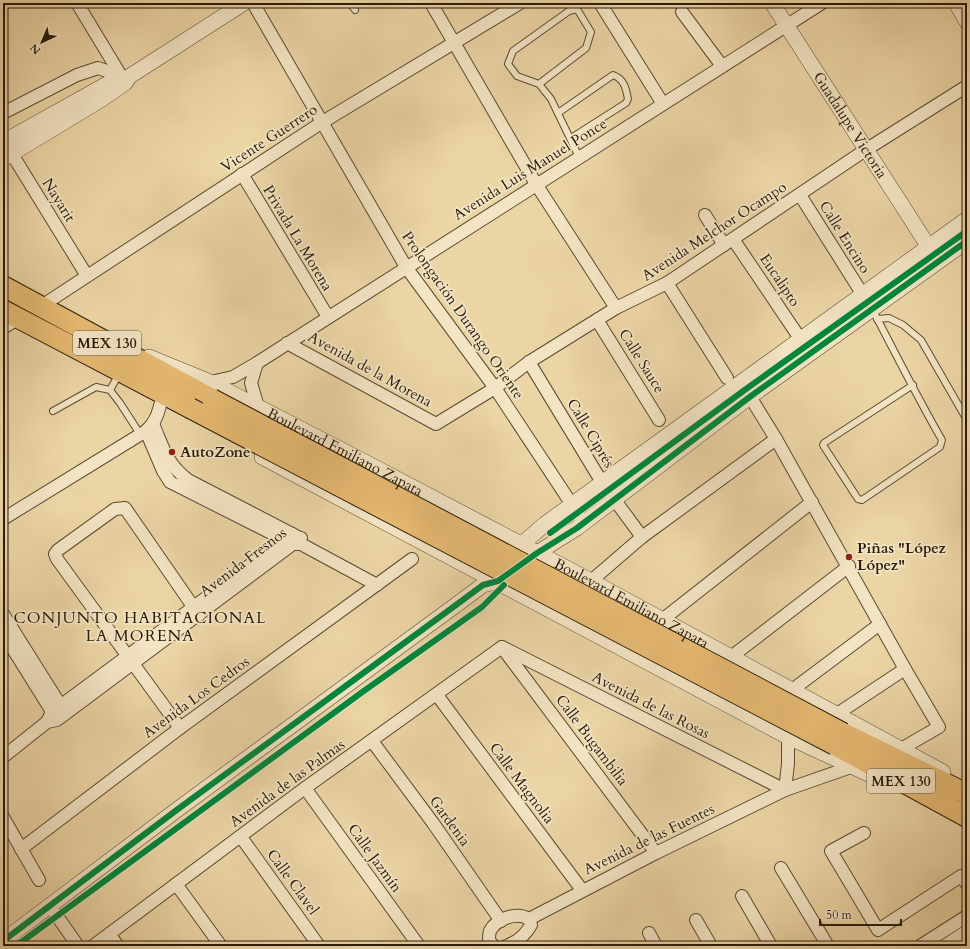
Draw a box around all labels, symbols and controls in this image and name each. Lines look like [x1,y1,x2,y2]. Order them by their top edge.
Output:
north arrow [22,22,62,62]
text: N [26,40,44,58]
street label: Guadalupe Victoria [809,68,892,183]
street label: Vicente Guerrero [217,99,321,177]
street label: Avenida Luis Manuel Ponce [449,113,611,225]
street label: Nayarit [38,174,80,226]
street label: Avenida Melchor Ocampo [638,177,790,285]
street label: Privada La Morena [258,181,338,295]
street label: Calle Encino [815,197,875,277]
street label: Prolongación Durango Oriente [397,227,529,403]
street label: Eucalipto [755,250,805,310]
street label: Calle Sauce [614,325,670,397]
street label: Avenida de la Morena [304,327,436,412]
road number: MEX 130 [73,331,141,355]
street label: Calle Ciprés [562,395,620,471]
street label: Boulevard Emiliano Zapata [264,403,427,501]
place label: AutoZone [180,442,251,462]
marker: AutoZone [167,447,177,457]
street label: Avenida Fresnos [196,523,290,601]
place label: Piñas "López López" [857,538,947,575]
marker: Piñas "López López" [844,552,854,562]
street label: Boulevard Emiliano Zapata [551,553,713,653]
district label: CONJUNTO HABITACIONAL LA MORENA [13,607,267,647]
street label: Avenida Los Cedros [139,651,253,743]
street label: Avenida de las Rosas [589,667,713,743]
street label: Calle Bugambilia [551,690,633,790]
street label: Avenida de las Palmas [225,734,349,832]
street label: Calle Magnolia [485,738,559,828]
road number: MEX 130 [867,769,935,793]
street label: Gardenia [425,792,475,851]
street label: Avenida de las Fuentes [580,799,718,879]
street label: Calle Jazmín [343,820,407,897]
street label: Calle Clavel [262,845,324,919]
scale bar [820,901,901,927]
text: 50 m [826,907,853,923]

